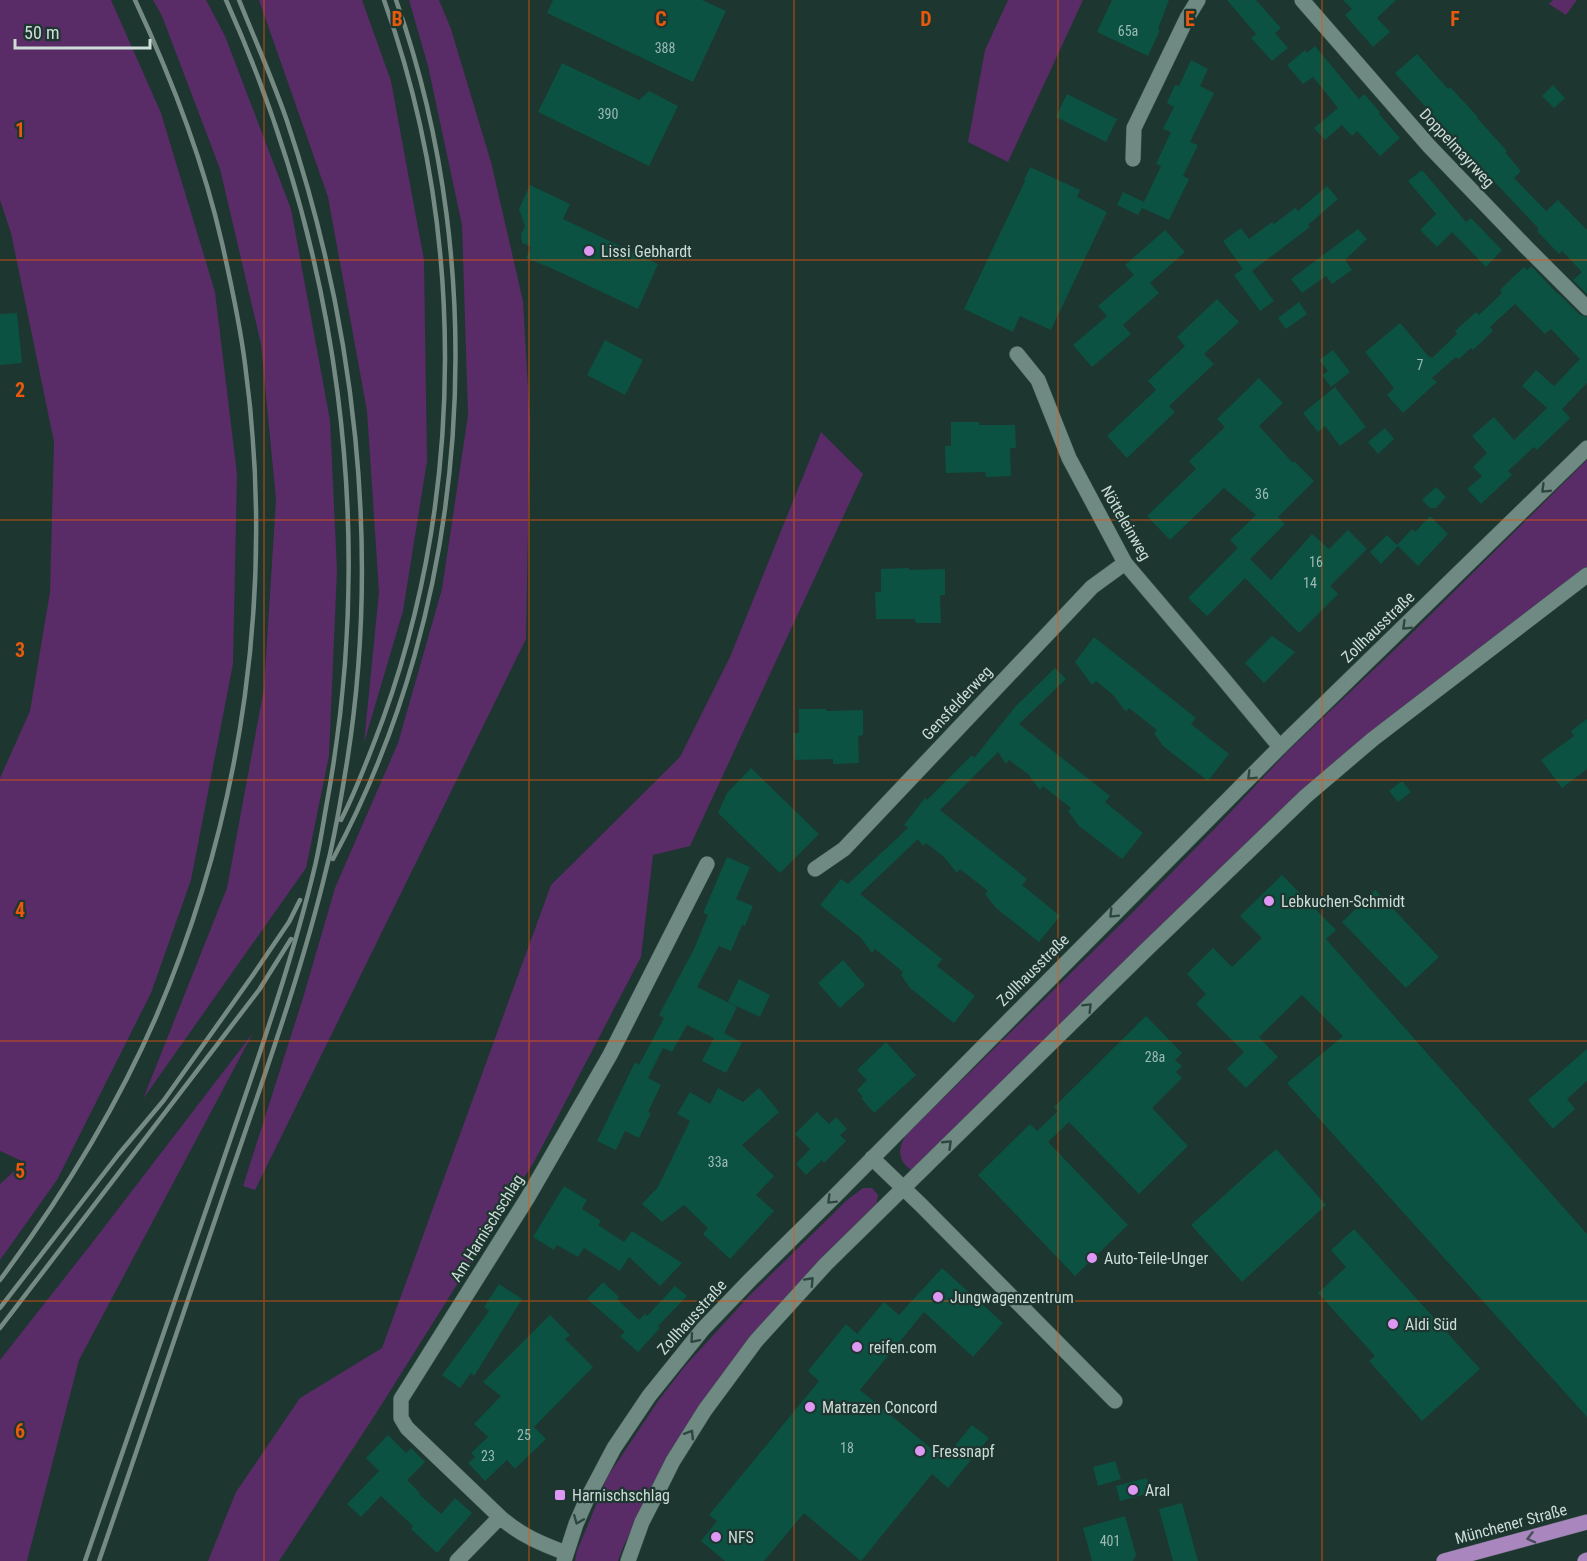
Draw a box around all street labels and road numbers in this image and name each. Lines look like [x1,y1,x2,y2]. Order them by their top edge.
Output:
street label: Doppelmayrweg [1416,105,1498,191]
street label: Nötteleinweg [1097,482,1155,564]
street label: Zollhausstraße [1338,587,1418,667]
street label: Gensfelderweg [918,662,996,744]
street label: Zollhausstraße [993,930,1073,1010]
street label: Am Harnischschlag [446,1171,528,1285]
street label: Zollhausstraße [653,1276,731,1358]
street label: Münchener Straße [1453,1500,1569,1548]

